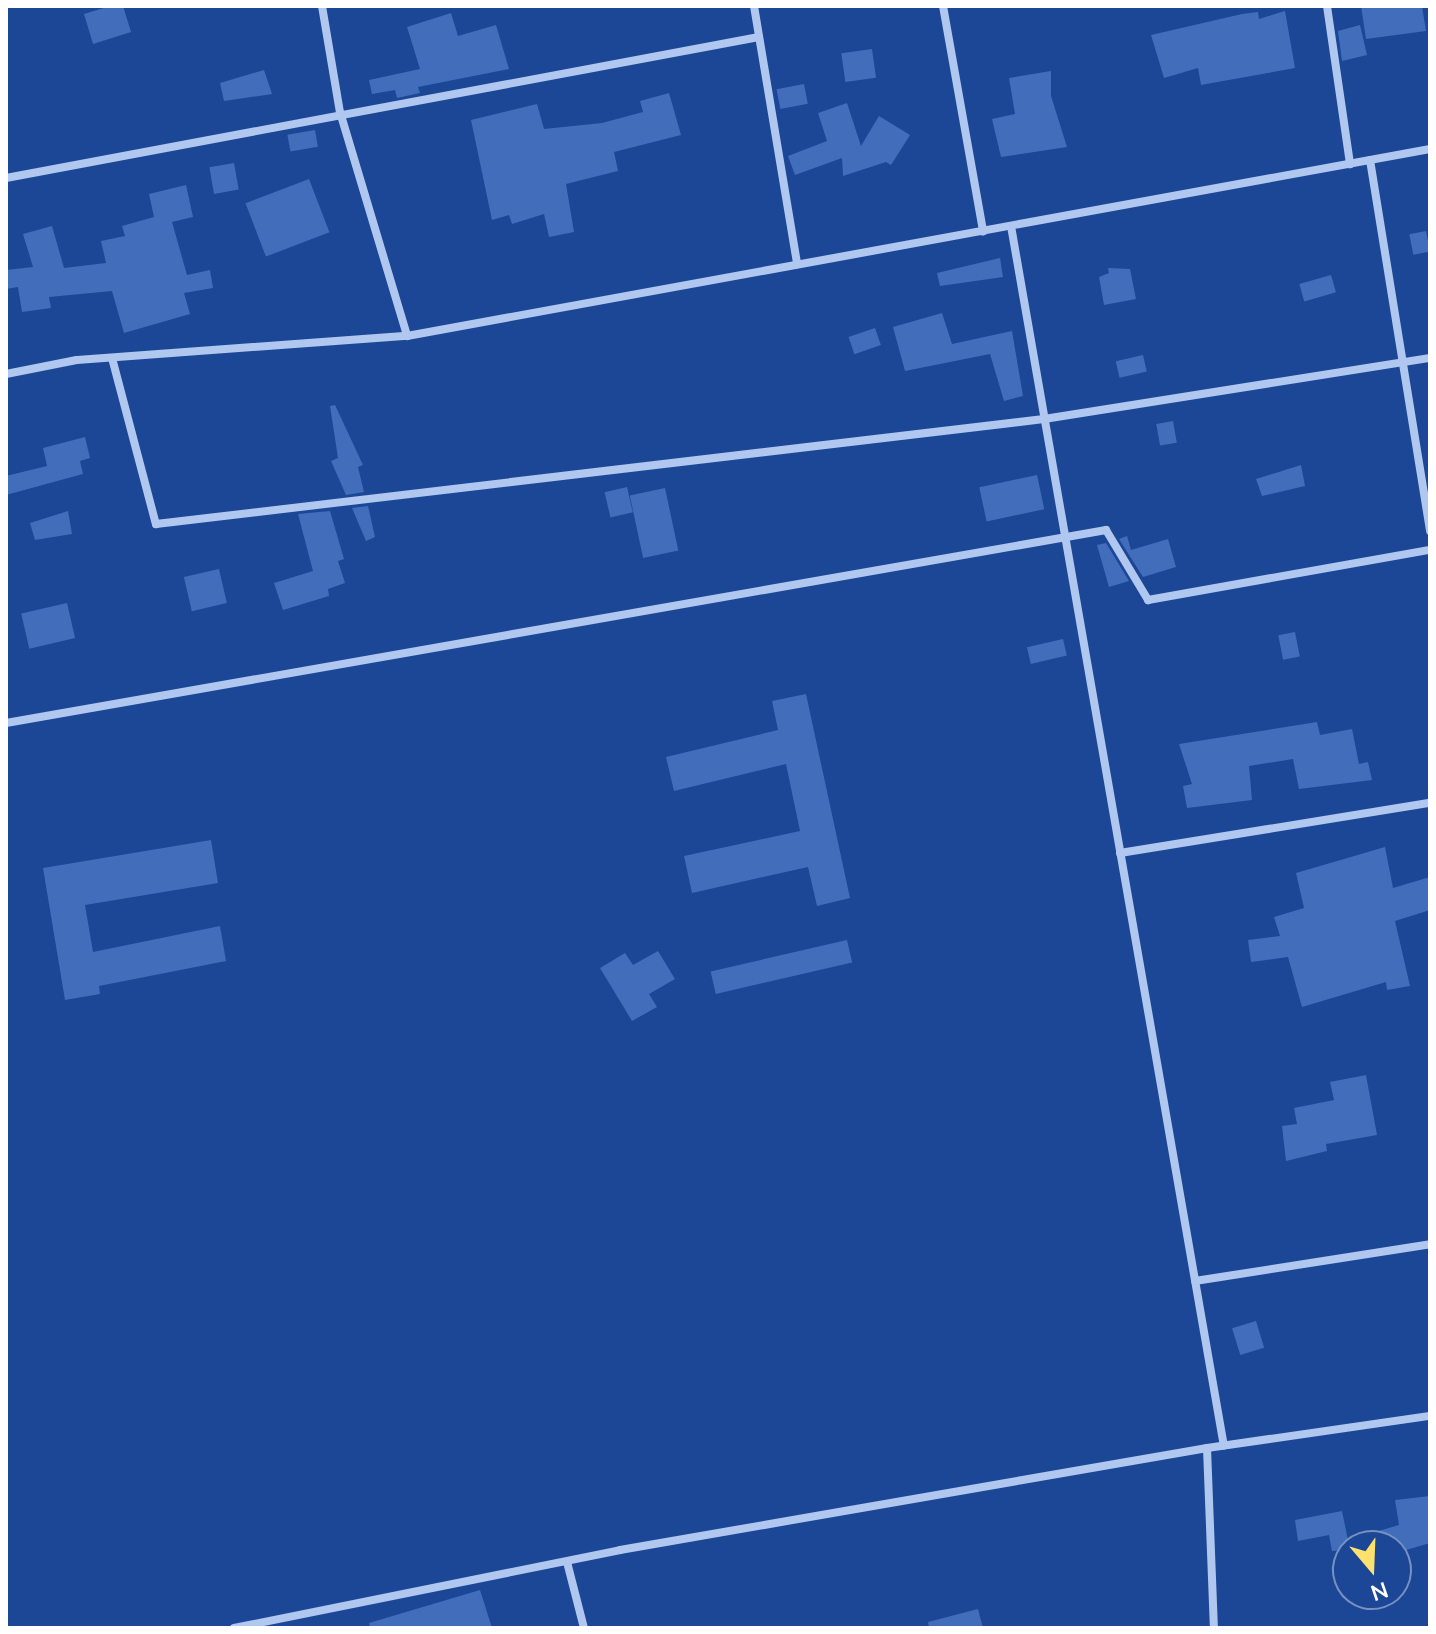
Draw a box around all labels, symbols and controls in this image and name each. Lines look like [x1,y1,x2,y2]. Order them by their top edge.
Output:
north arrow [1332,1530,1412,1610]
text: N [1366,1574,1392,1608]

